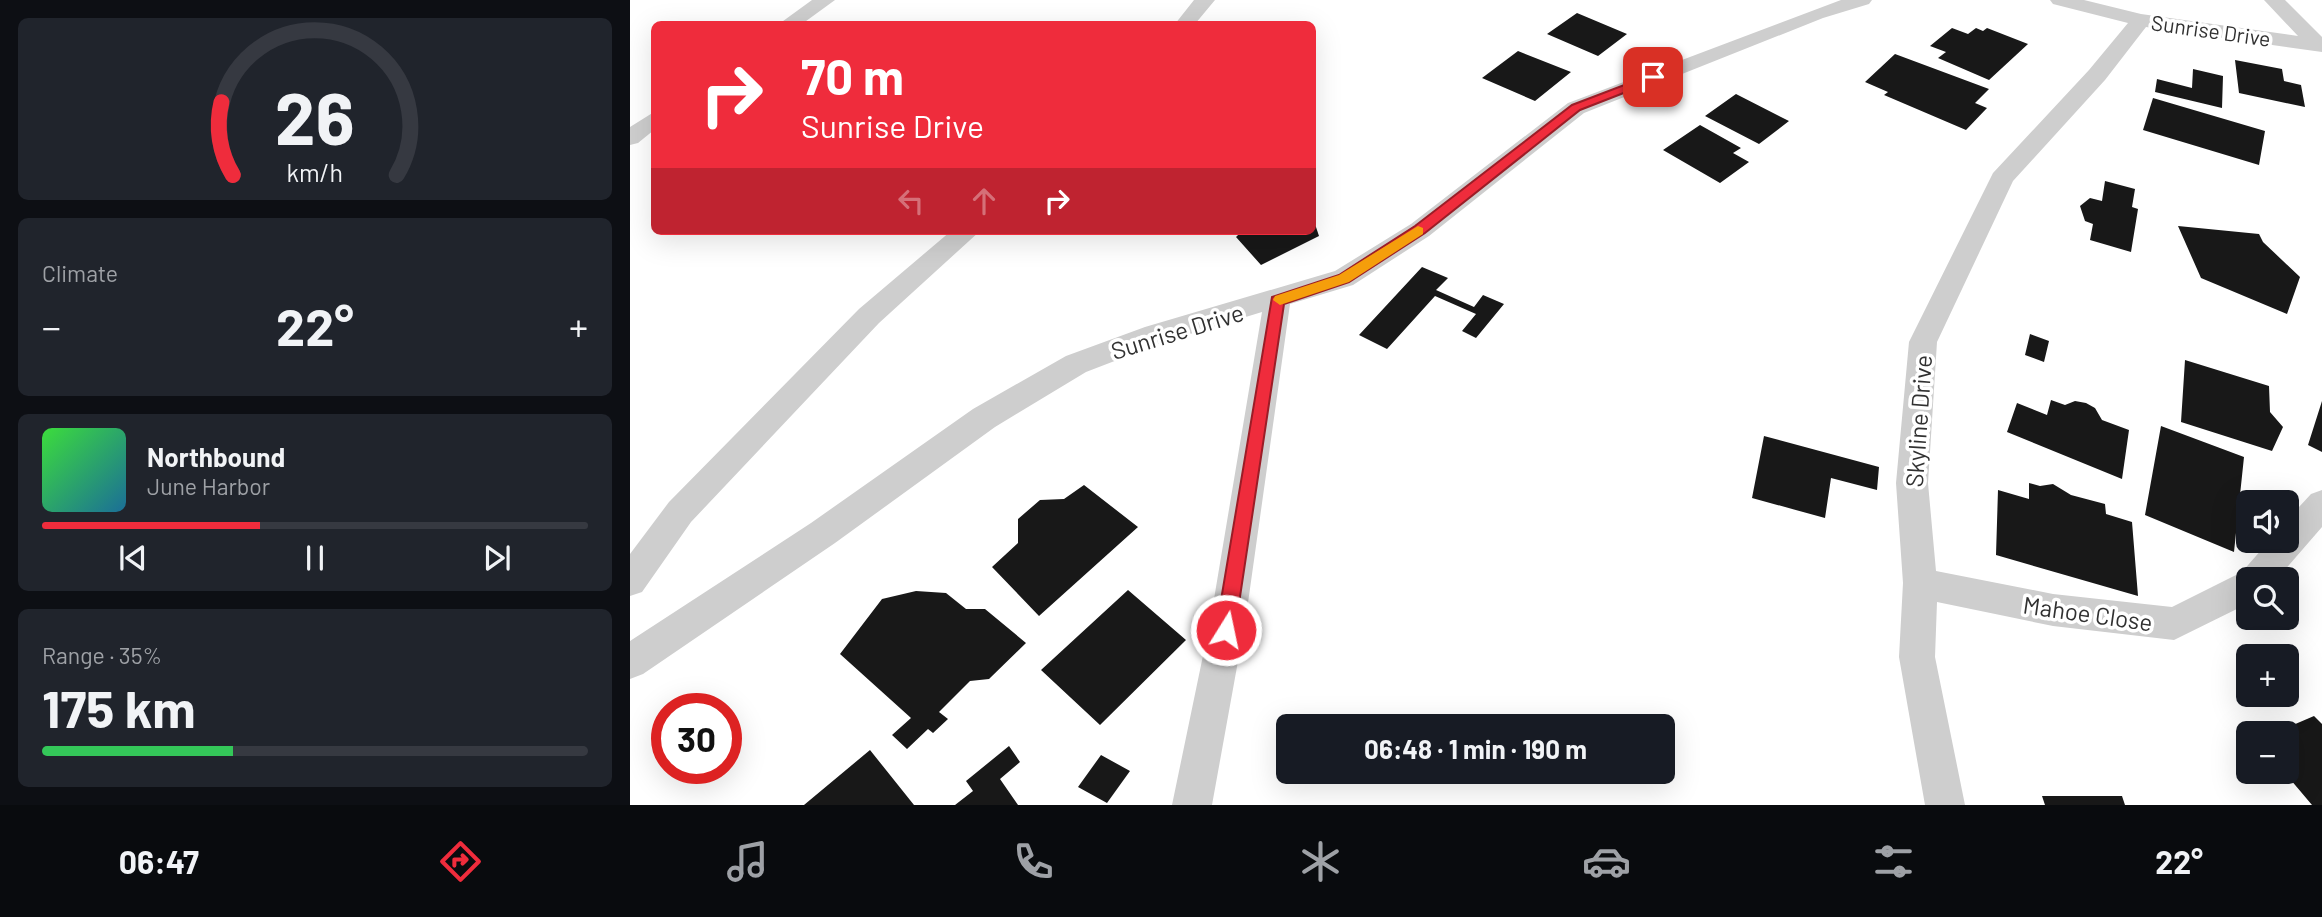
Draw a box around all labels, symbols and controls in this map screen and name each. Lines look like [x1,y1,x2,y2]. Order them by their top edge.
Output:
street label: Sunrise Drive [2150,9,2272,51]
text: 70 m [801,46,904,105]
pin [1623,47,1683,107]
icon: right [686,49,777,140]
icon: arrive [1634,58,1672,96]
text: 26 [275,72,355,160]
text: Sunrise Drive [801,106,984,144]
text: km/h [287,157,343,187]
icon: left [892,182,930,220]
icon: ahead [965,182,1003,220]
icon: right [1038,182,1076,220]
text: Climate [42,259,118,287]
text: 22° [276,294,354,356]
street label: Sunrise Drive [1107,297,1247,365]
text: − [42,303,61,349]
text: + [569,303,588,349]
street label: Skyline Drive [1899,354,1937,488]
text: Northbound [147,441,285,472]
text: June Harbor [147,472,270,500]
map controls [2236,490,2299,784]
button: sound [2236,490,2299,553]
icon: previous [114,539,152,577]
icon: pause [296,539,334,577]
icon: next [478,539,516,577]
button: search [2236,567,2299,630]
street label: Mahoe Close [2021,590,2155,636]
position arrow [1189,593,1263,667]
text: Range · 35% [42,641,162,669]
button: + [2236,644,2299,707]
text: 175 km [42,676,196,738]
speed limit sign: 30 [651,693,742,784]
button: − [2236,721,2299,784]
text: 06:48 · 1 min · 190 m [1364,733,1587,764]
icon: directions [436,837,485,886]
icon: music [723,837,772,886]
icon: phone [1009,837,1058,886]
icon: climate [1296,837,1345,886]
icon: car [1582,837,1631,886]
icon: filters [1869,837,1918,886]
text: 06:47 [119,842,199,880]
text: 22° [2155,842,2203,880]

